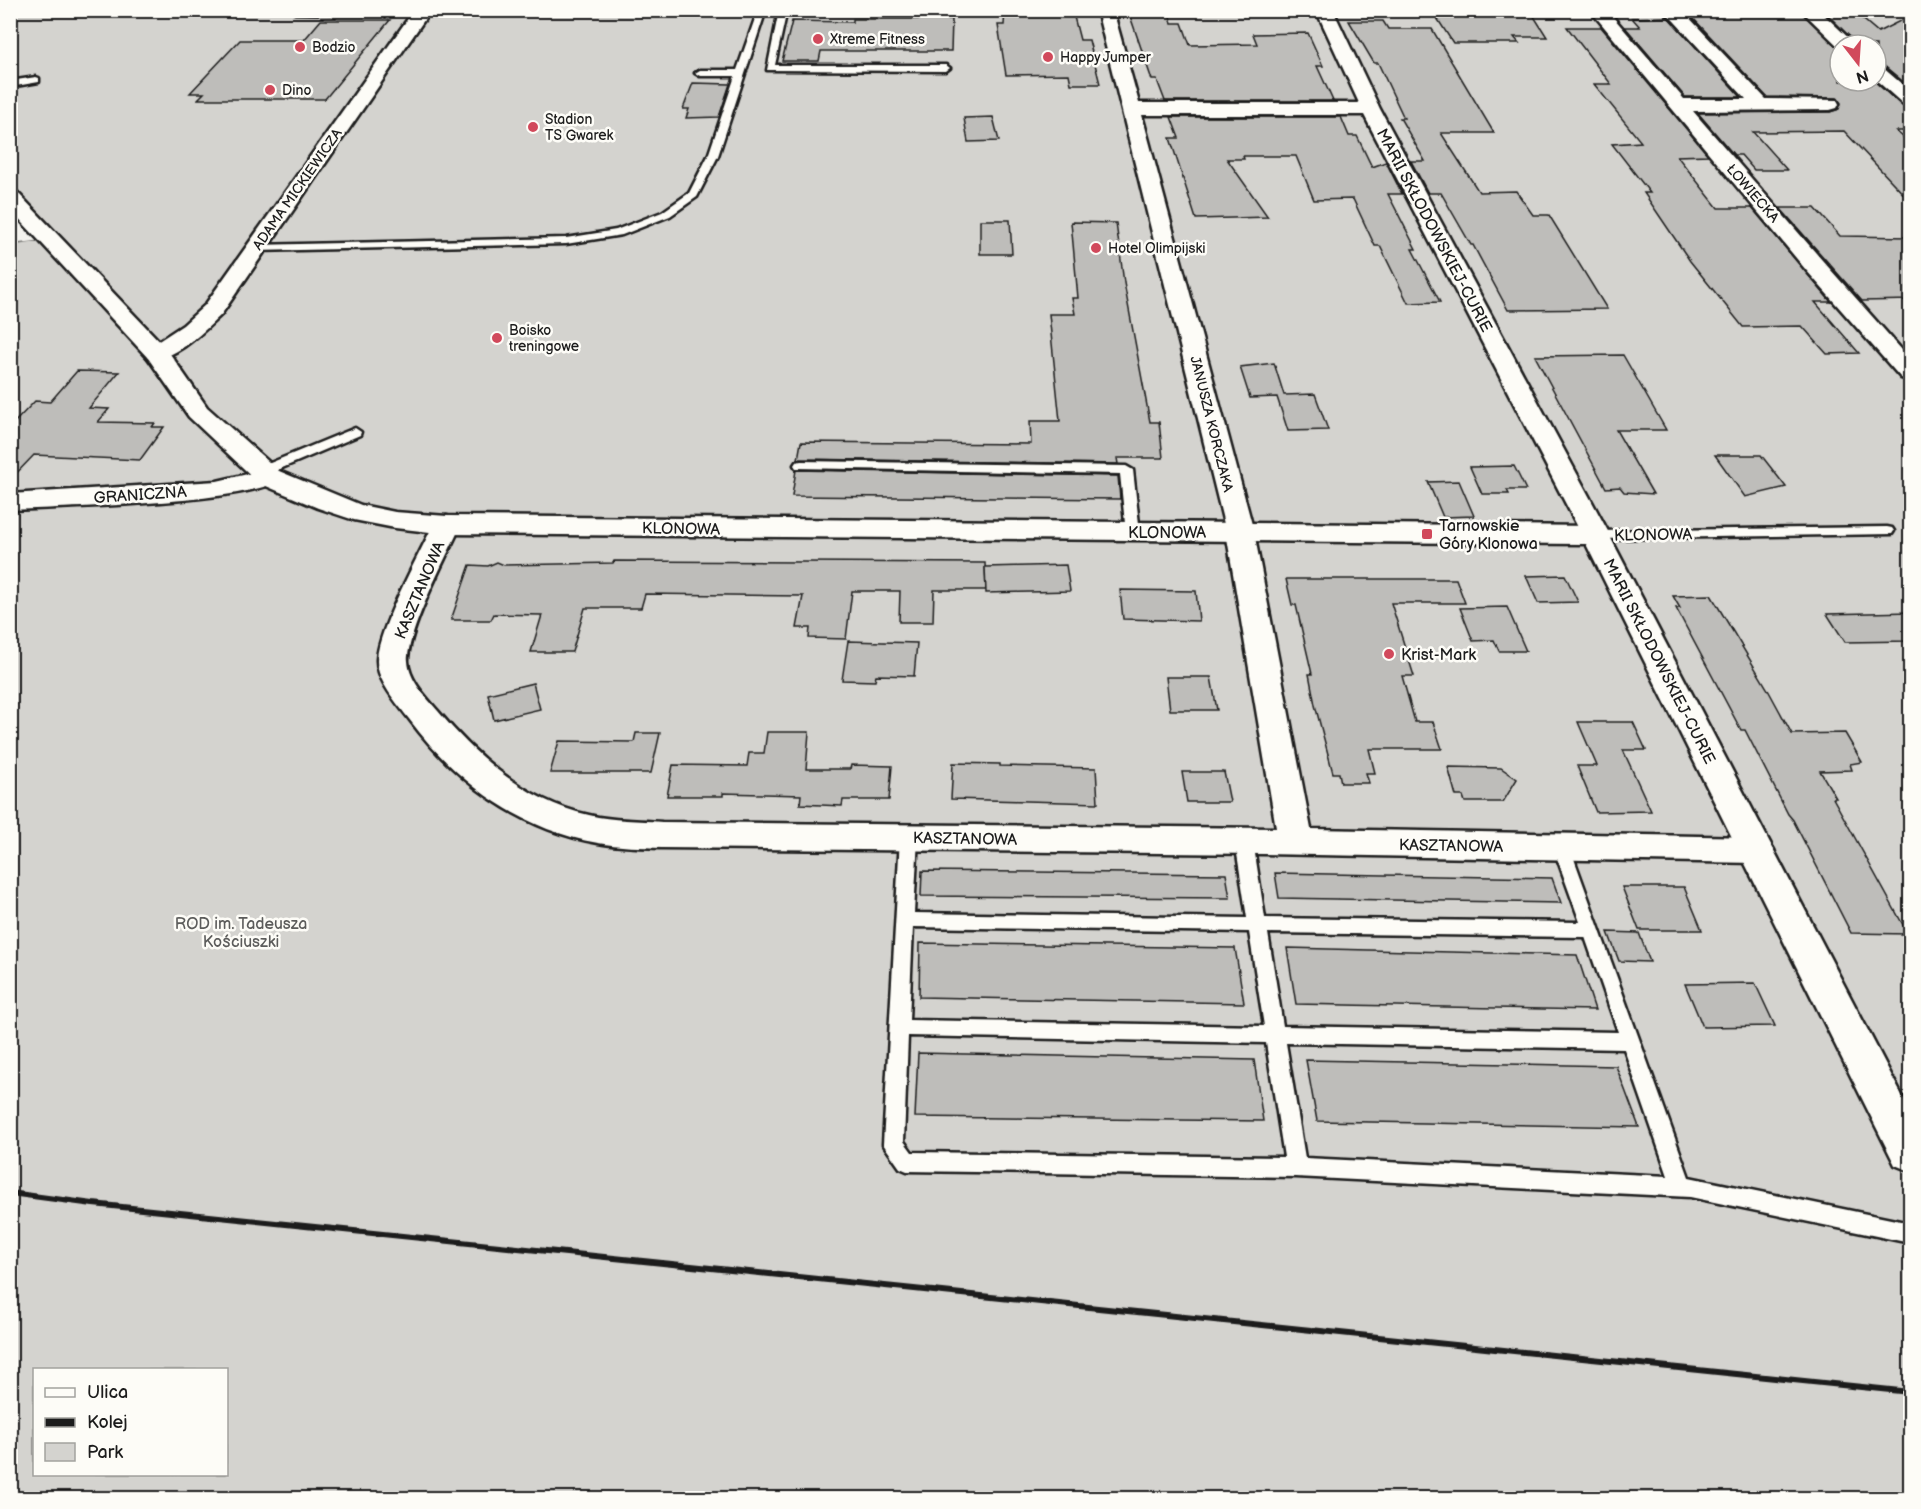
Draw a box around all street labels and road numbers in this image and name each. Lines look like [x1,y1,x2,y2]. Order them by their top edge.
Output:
street label: ADAMA MICKIEWICZA [249,125,346,253]
street label: MARII SKŁODOWSKIEJ-CURIE [1372,126,1496,336]
street label: ŁOWIECKA [1723,161,1783,226]
street label: JANUSZA KORCZAKA [1186,354,1237,494]
street label: GRANICZNA [93,483,187,508]
street label: KLONOWA [642,519,720,540]
street label: KLONOWA [1128,524,1206,543]
street label: KLONOWA [1614,525,1693,546]
street label: KASZTANOWA [391,539,450,642]
street label: MARII SKŁODOWSKIEJ-CURIE [1599,556,1719,767]
street label: KASZTANOWA [913,829,1017,850]
street label: KASZTANOWA [1399,836,1503,857]

